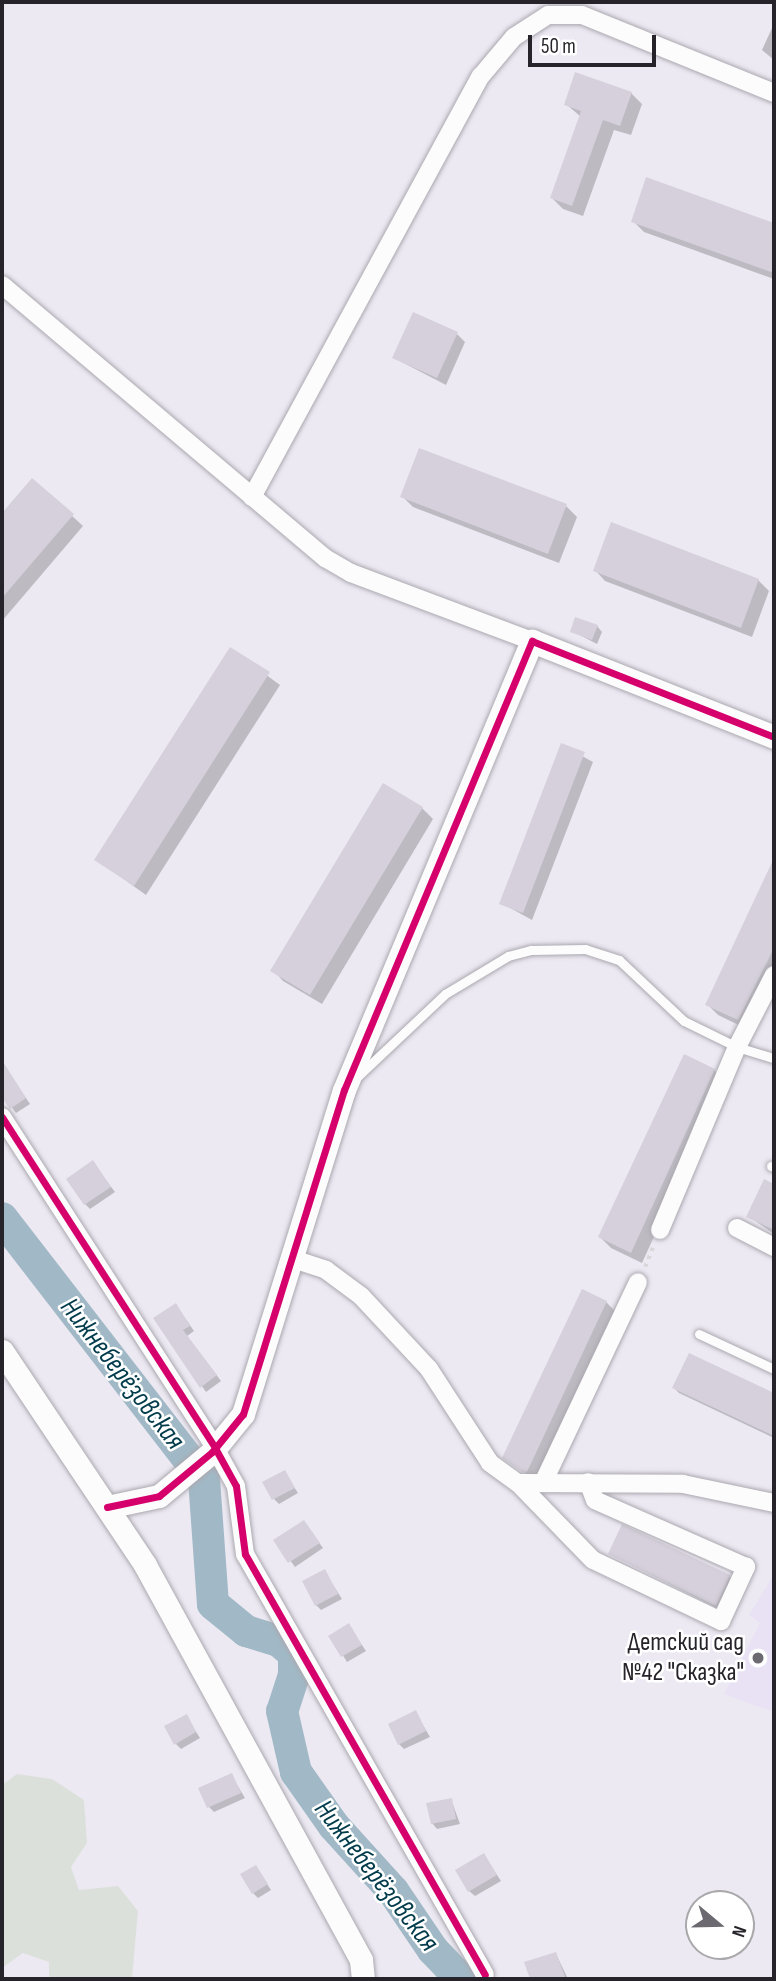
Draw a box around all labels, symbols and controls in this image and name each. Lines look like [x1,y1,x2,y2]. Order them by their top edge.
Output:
scale bar [531,21,659,65]
text: 50 m [541,34,576,59]
water label: Нижнеберёзовская [52,1292,192,1456]
place label: Детский сад №42 "Сказка" [622,1627,744,1688]
marker: Детский сад №42 "Сказка" [750,1650,766,1666]
water label: Нижнеберёзовская [306,1794,446,1958]
north arrow [685,1890,755,1960]
text: N [726,1923,751,1940]

